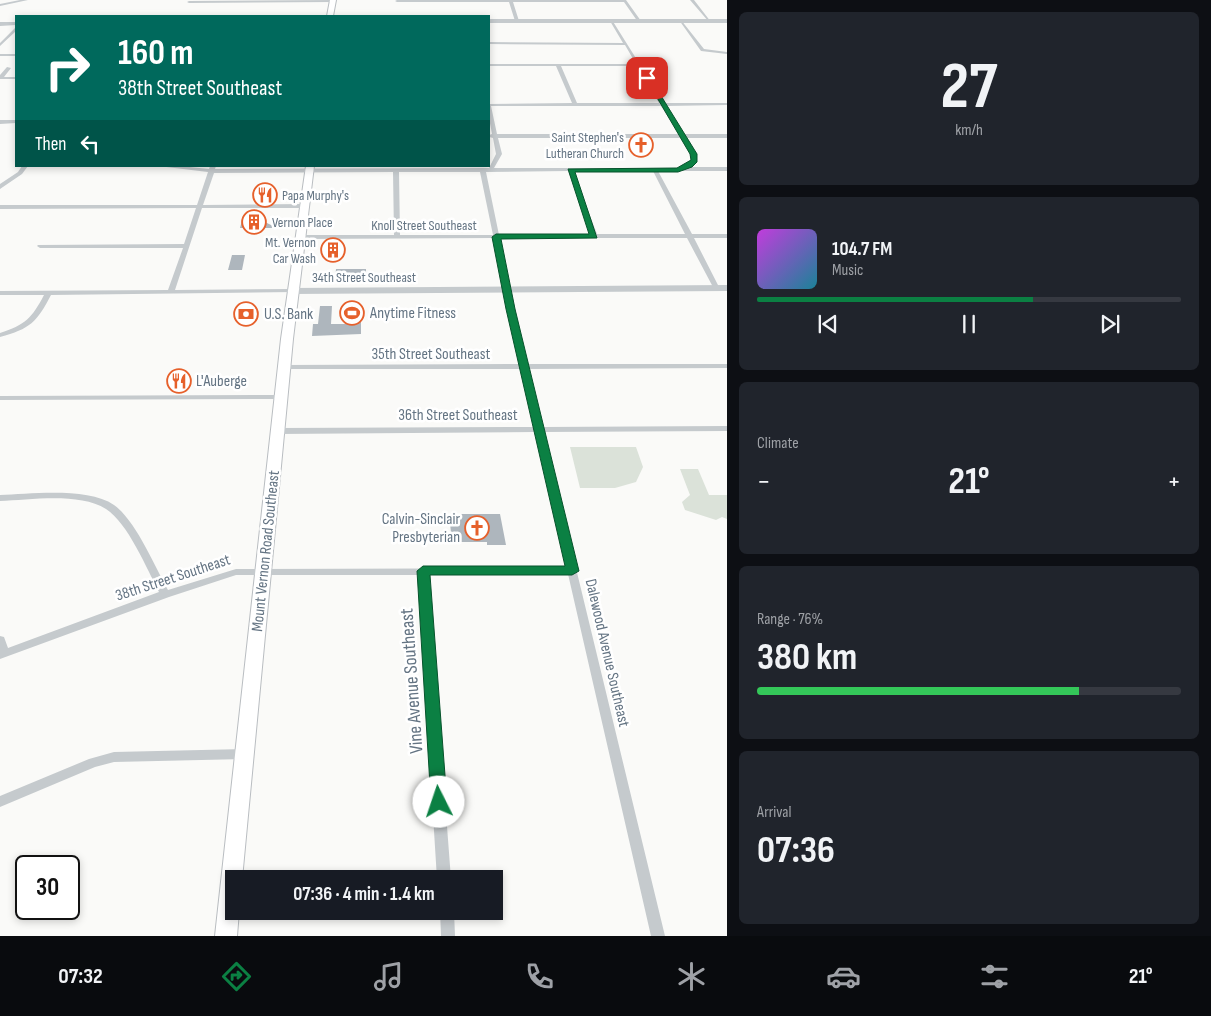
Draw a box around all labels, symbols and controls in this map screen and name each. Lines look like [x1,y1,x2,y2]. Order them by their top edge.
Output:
text: 160 m [118,32,194,75]
icon: right [35,35,100,100]
text: 27 [941,49,997,127]
pin [626,57,668,99]
icon: arrive [633,64,661,92]
text: 38th Street Southeast [118,75,282,102]
text: km/h [955,121,983,140]
place label: Saint Stephen's Lutheran Church [546,129,624,162]
icon: left [76,130,104,158]
church icon: Saint Stephen's Lutheran Church [628,132,654,158]
text: Then [35,133,66,156]
restaurant icon: Papa Murphy's [252,182,278,208]
place label: Papa Murphy's [282,187,349,204]
building icon: Vernon Place [241,209,267,235]
place label: Vernon Place [272,214,333,231]
street label: Knoll Street Southeast [371,217,477,234]
place label: Mt. Vernon Car Wash [265,234,316,267]
building icon: Mt. Vernon Car Wash [320,237,346,263]
text: 104.7 FM [832,238,892,261]
text: Music [832,261,863,280]
street label: 34th Street Southeast [312,269,416,286]
sports icon: Anytime Fitness [339,300,365,326]
bank icon: U.S. Bank [233,301,259,327]
place label: Anytime Fitness [369,304,456,323]
place label: U.S. Bank [264,305,313,324]
icon: previous [814,310,842,338]
icon: pause [955,310,983,338]
icon: next [1096,310,1124,338]
street label: 35th Street Southeast [372,345,491,364]
restaurant icon: L'Auberge [166,368,192,394]
place label: L'Auberge [196,372,247,391]
street label: 36th Street Southeast [398,406,518,425]
text: Climate [757,434,799,453]
text: 21° [948,459,990,504]
text: − [757,465,771,498]
text: + [1167,465,1181,498]
street label: Mount Vernon Road Southeast [248,469,284,633]
place label: Calvin-Sinclair Presbyterian [382,510,460,547]
church icon: Calvin-Sinclair Presbyterian [464,515,490,541]
street label: 38th Street Southeast [113,550,233,605]
street label: Dalewood Avenue Southeast [581,577,633,729]
street label: Vine Avenue Southeast [395,607,429,755]
text: Range · 76% [757,610,823,629]
text: 380 km [757,635,857,680]
position arrow [412,775,464,827]
text: Arrival [757,803,791,822]
text: 07:36 [757,828,835,873]
speed limit sign: 30 [15,855,80,920]
text: 07:36 · 4 min · 1.4 km [293,883,435,906]
icon: directions [219,959,254,994]
icon: music [371,959,406,994]
icon: phone [522,959,557,994]
icon: climate [674,959,709,994]
icon: car [826,959,861,994]
icon: filters [977,959,1012,994]
text: 07:32 [58,963,103,990]
text: 21° [1129,963,1153,990]

